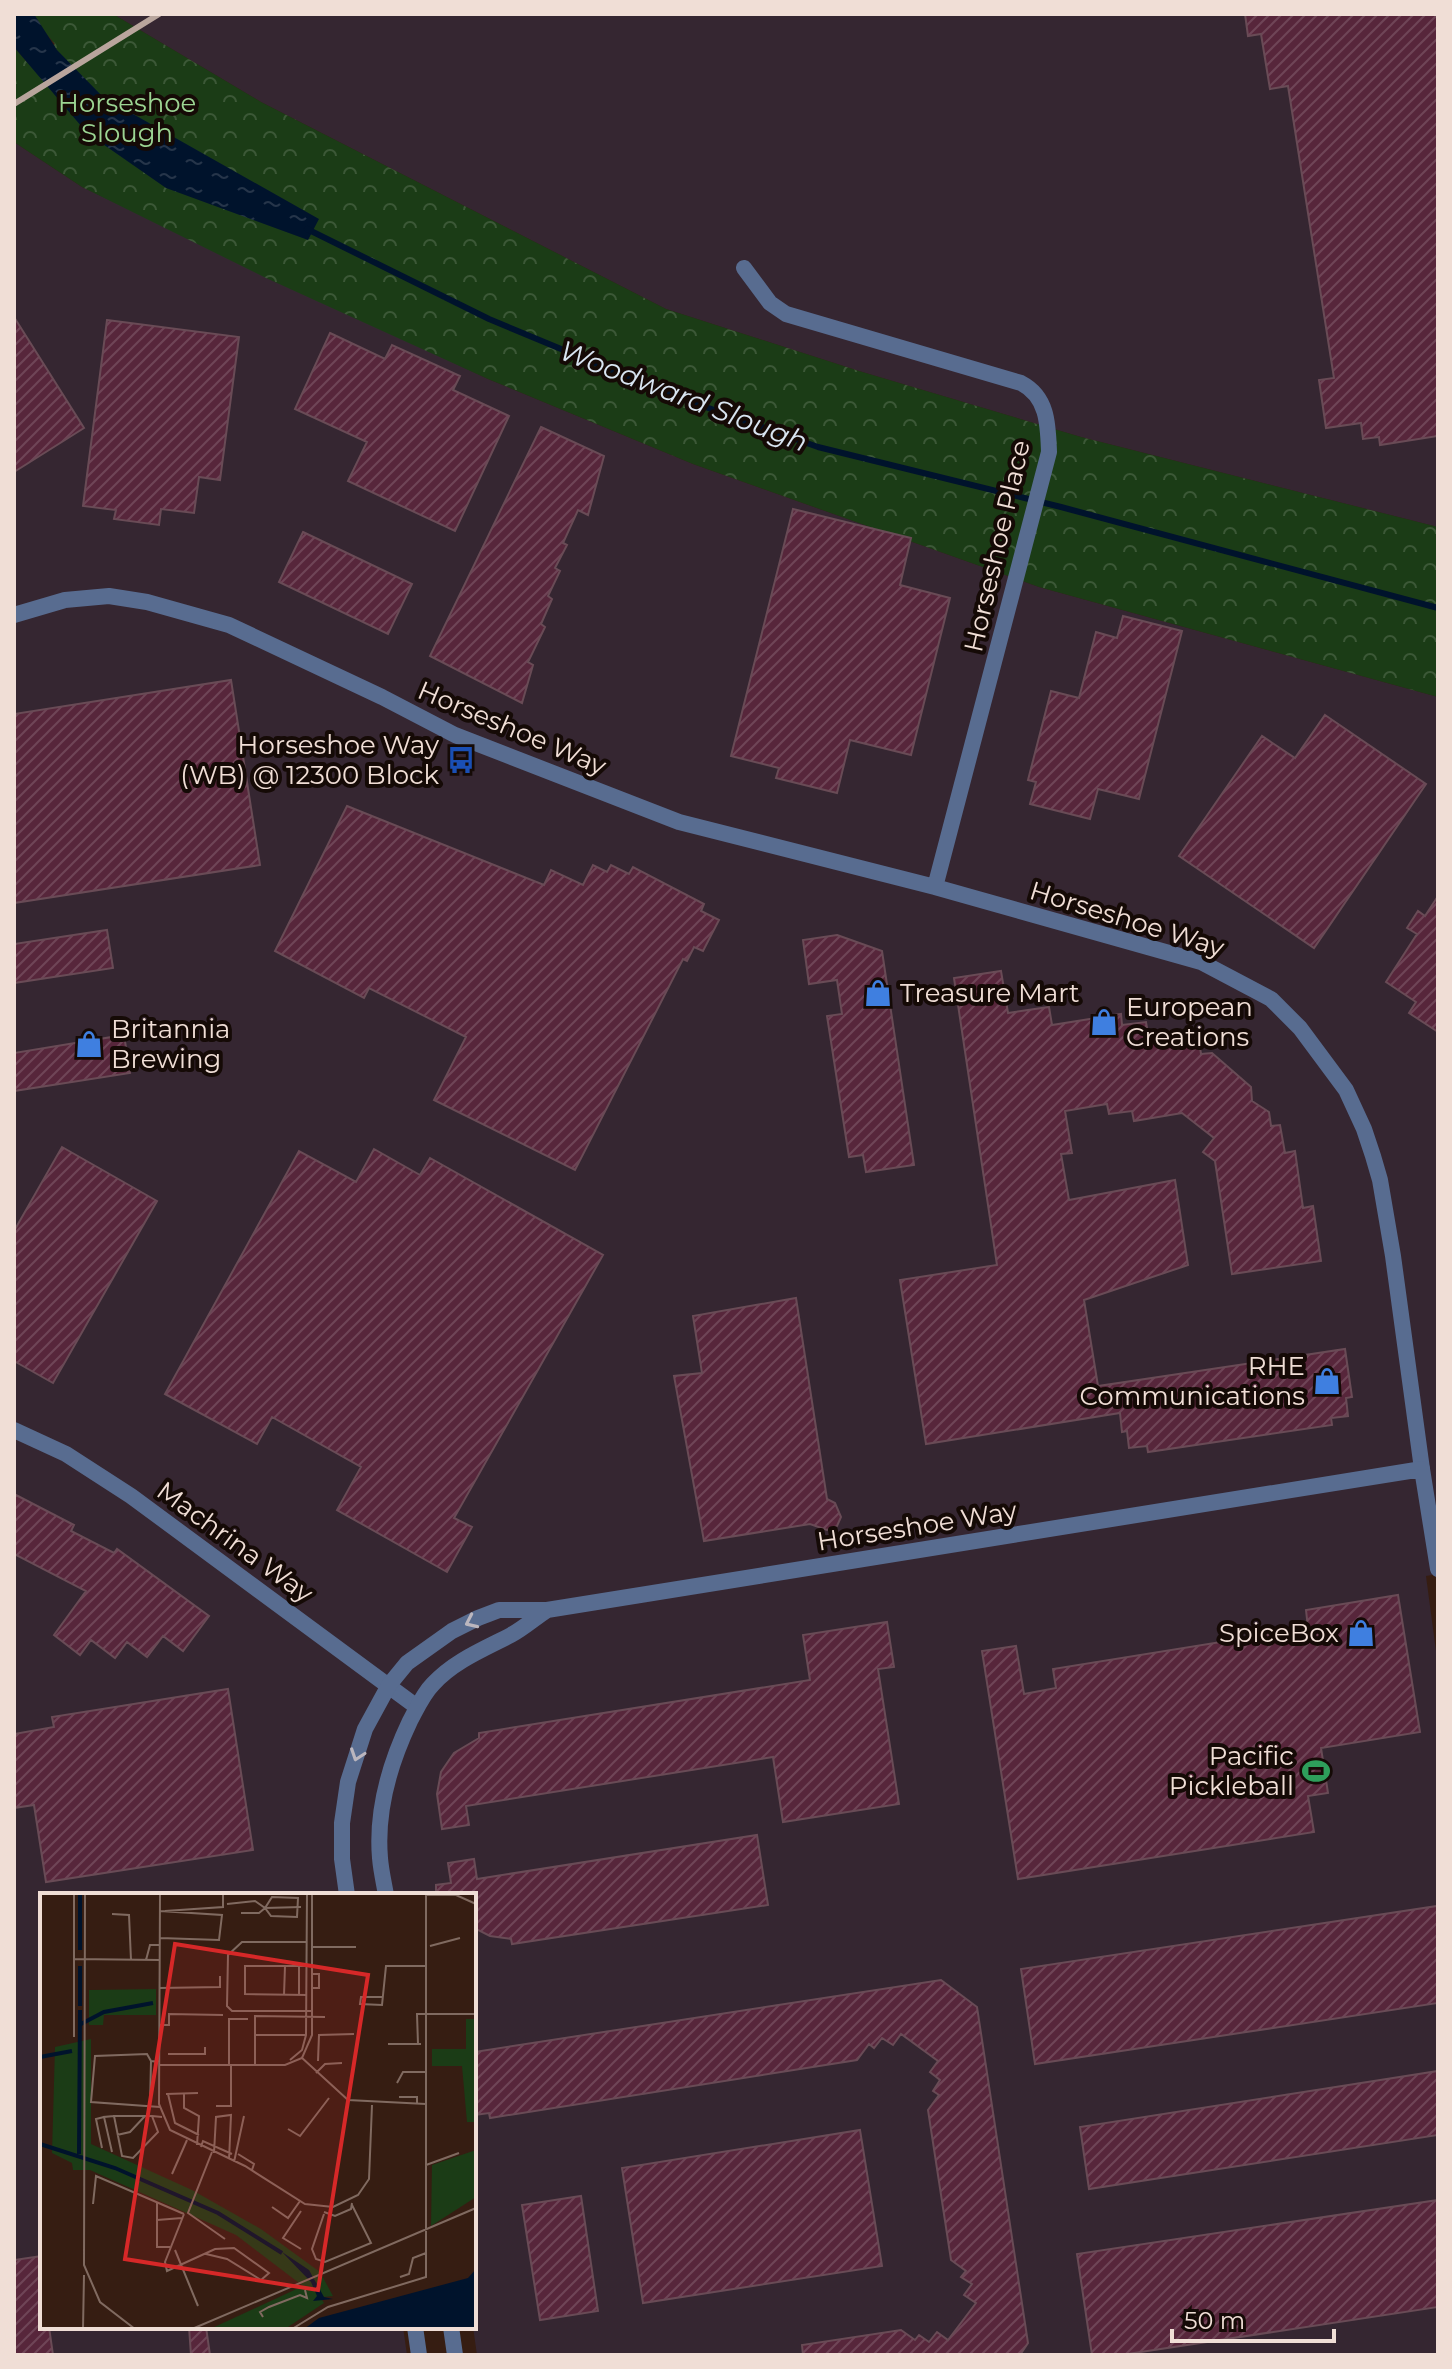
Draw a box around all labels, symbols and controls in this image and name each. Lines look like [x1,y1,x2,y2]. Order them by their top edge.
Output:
park label: Horseshoe Slough [58,87,196,149]
water label: Woodward Slough [555,333,813,459]
street label: Horseshoe Place [957,437,1037,655]
street label: Horseshoe Way [413,674,612,782]
place label: Horseshoe Way (WB) @ 12300 Block [180,729,440,791]
bus stop icon: Horseshoe Way (WB) @ 12300 Block [446,745,476,775]
street label: Horseshoe Way [1026,874,1229,964]
place label: Treasure Mart [900,977,1080,1009]
shop icon: Treasure Mart [863,978,893,1008]
place label: European Creations [1126,991,1253,1053]
shop icon: European Creations [1089,1007,1119,1037]
place label: Britannia Brewing [111,1013,230,1075]
shop icon: Britannia Brewing [74,1029,104,1059]
place label: RHE Communications [1080,1350,1305,1412]
shop icon: RHE Communications [1312,1366,1342,1396]
street label: Machrina Way [151,1475,320,1610]
street label: Horseshoe Way [815,1494,1020,1558]
one-way arrow [465,1612,480,1628]
place label: SpiceBox [1219,1617,1339,1649]
shop icon: SpiceBox [1346,1618,1376,1648]
place label: Pacific Pickleball [1169,1740,1294,1802]
one-way arrow [350,1748,366,1762]
sports icon: Pacific Pickleball [1301,1756,1331,1786]
inset map [40,1893,476,2329]
scale bar [1172,2293,1334,2343]
text: 50 m [1184,2306,1245,2335]

